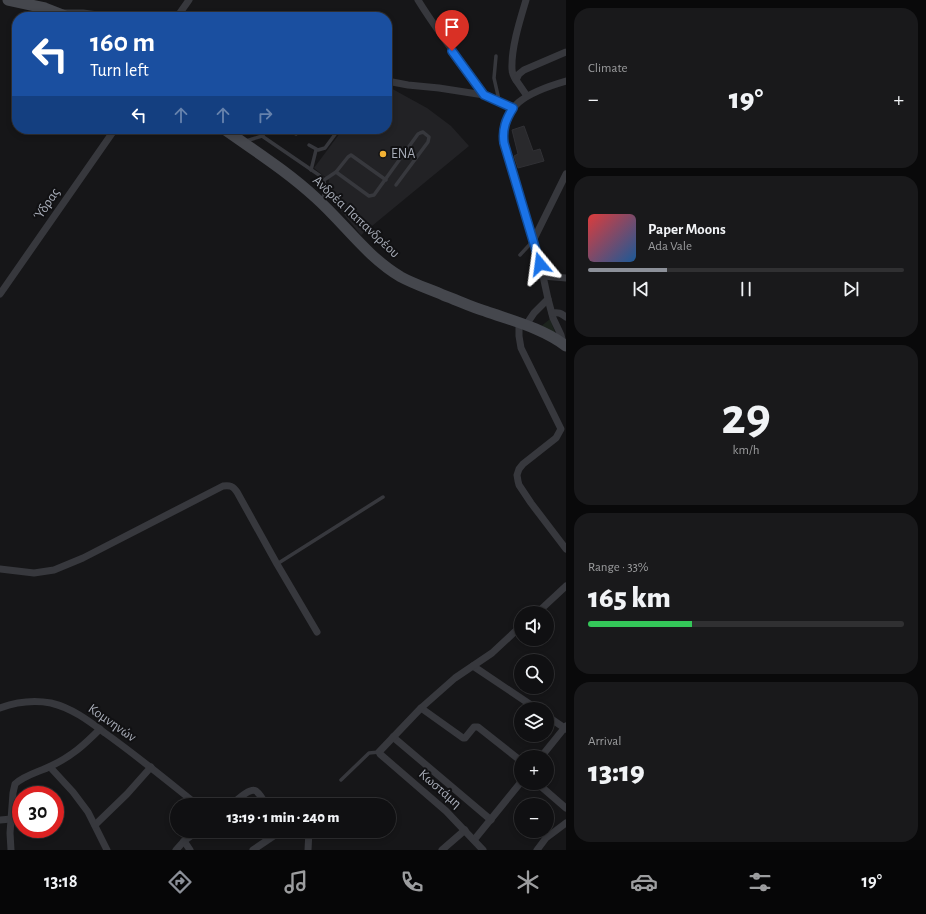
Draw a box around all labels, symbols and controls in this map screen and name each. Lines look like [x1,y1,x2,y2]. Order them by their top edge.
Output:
pin [435,10,469,51]
icon: arrive [441,16,463,38]
icon: left [24,28,76,80]
text: 160 m [90,29,155,57]
text: Turn left [90,62,149,80]
text: Climate [588,62,627,75]
text: 19° [729,84,763,114]
text: − [588,88,599,110]
text: + [893,88,904,110]
icon: left [128,104,150,126]
icon: ahead [170,104,192,126]
icon: ahead [212,104,234,126]
icon: right [254,104,276,126]
place label: ΕΝΑ [391,147,415,161]
marker: ΕΝΑ [378,149,388,159]
street label: Ανδρέα Παπανδρέου [310,173,402,261]
street label: Ύδρας [31,185,63,222]
text: Paper Moons [648,222,726,237]
text: Ada Vale [648,240,692,253]
position arrow [519,243,561,285]
icon: previous [630,278,652,300]
icon: pause [735,278,757,300]
icon: next [840,278,862,300]
text: 29 [721,391,771,443]
text: km/h [733,444,759,457]
text: Range · 33% [588,561,649,574]
text: 165 km [588,583,671,613]
map controls [514,606,554,838]
button: sound [514,606,554,646]
button: search [514,654,554,694]
street label: Κομνηνών [85,701,139,745]
button: layers [514,702,554,742]
text: Arrival [588,735,621,748]
button: + [514,750,554,790]
text: 13:19 [588,757,645,787]
street label: Κωστάμη [416,767,464,811]
speed limit sign: 30 [12,786,64,838]
button: − [514,798,554,838]
text: 13:19 · 1 min · 240 m [227,810,339,825]
icon: directions [166,868,194,896]
icon: music [282,868,310,896]
icon: phone [398,868,426,896]
icon: climate [514,868,542,896]
icon: car [630,868,658,896]
icon: filters [746,868,774,896]
text: 13:18 [44,873,78,891]
text: 19° [861,873,882,891]

